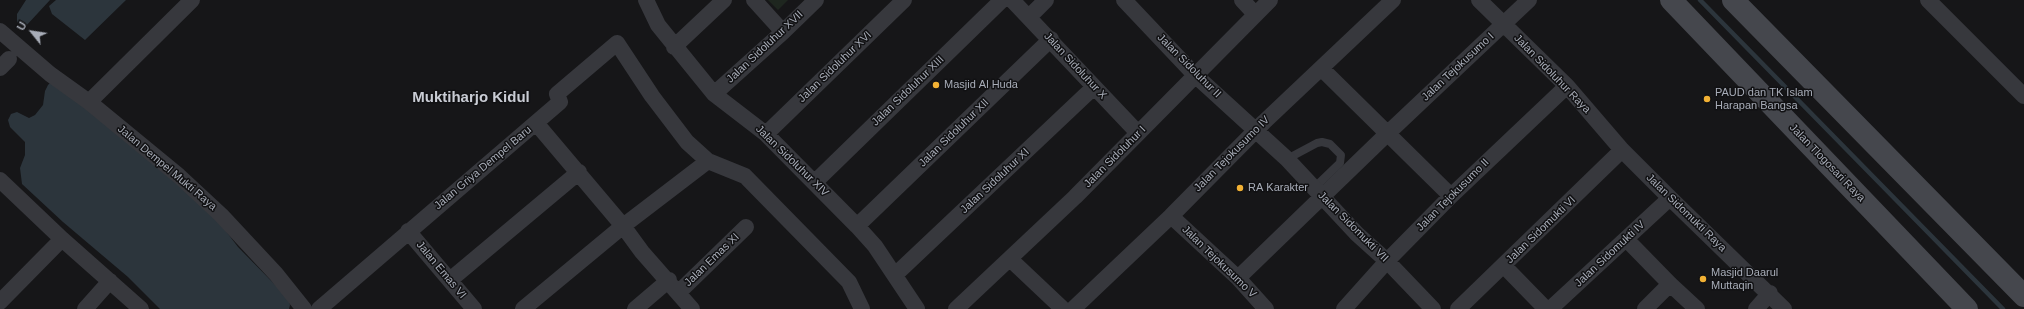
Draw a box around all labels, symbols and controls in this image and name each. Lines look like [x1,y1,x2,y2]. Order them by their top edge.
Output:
street label: Jalan Sidoluhur XVII [724,8,806,86]
north arrow [12,12,52,52]
text: U [14,20,29,32]
street label: Jalan Sidoluhur XVI [796,29,874,105]
street label: Jalan Sidoluhur X [1041,30,1109,102]
street label: Jalan Tejokusumo I [1419,30,1497,104]
street label: Jalan Sidoluhur II [1154,31,1224,101]
street label: Jalan Sidoluhur Raya [1511,32,1593,116]
street label: Jalan Sidoluhur XIII [869,53,947,129]
place label: Masjid Al Huda [944,78,1018,92]
marker: Masjid Al Huda [931,80,941,90]
place label: PAUD dan TK Islam Harapan Bangsa [1715,86,1813,112]
district label: Muktiharjo Kidul [412,89,530,107]
marker: PAUD dan TK Islam Harapan Bangsa [1702,94,1712,104]
street label: Jalan Sidoluhur XII [916,96,992,170]
street label: Jalan Tejokusumo IV [1191,113,1273,195]
street label: Jalan Tlogosari Raya [1786,121,1868,205]
street label: Jalan Dempel Mukti Raya [115,123,219,213]
street label: Jalan Griya Dempel Baru [432,123,534,213]
street label: Jalan Sidoluhur XIV [753,123,831,199]
street label: Jalan Sidoluhur I [1081,123,1149,191]
street label: Jalan Sidoluhur XI [958,146,1032,216]
street label: Jalan Tejokusumo II [1414,156,1492,234]
street label: Jalan Sidomukti Raya [1643,171,1729,255]
place label: RA Karakter [1248,181,1308,195]
marker: RA Karakter [1235,183,1245,193]
street label: Jalan Sidomukti VII [1315,189,1391,265]
street label: Jalan Sidomukti VI [1504,194,1578,266]
street label: Jalan Sidomukti IV [1572,218,1648,290]
street label: Jalan Tejokusumo V [1179,223,1259,301]
street label: Jalan Emas XI [682,231,742,289]
street label: Jalan Emas VI [413,239,469,301]
place label: Masjid Daarul Muttaqin [1711,266,1778,292]
marker: Masjid Daarul Muttaqin [1698,274,1708,284]

